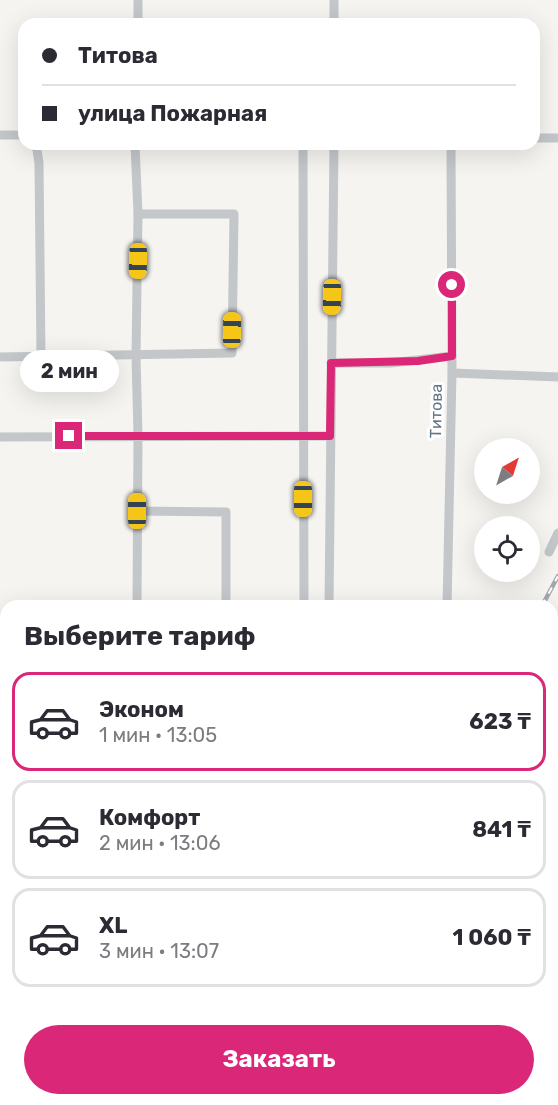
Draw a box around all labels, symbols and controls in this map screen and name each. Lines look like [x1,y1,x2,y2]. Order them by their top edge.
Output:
text: Титова [78,42,158,69]
text: улица Пожарная [78,100,267,127]
car [129,243,147,279]
route start [438,271,465,298]
car [323,279,341,315]
car [223,312,241,348]
callout: 2 мин [20,349,118,391]
text: 2 мин [41,359,98,383]
street label: Титова [426,384,446,438]
route end [55,422,82,449]
north arrow [474,438,540,504]
map controls [474,438,540,582]
car [294,481,312,517]
car [128,493,146,529]
button: locate [474,516,540,582]
text: Выберите тариф [24,620,255,652]
icon: car [27,695,81,749]
text: Эконом [99,696,184,723]
text: 623 ₸ [469,708,531,735]
text: 1 мин · 13:05 [99,723,217,747]
icon: car [27,803,81,857]
text: Комфорт [99,804,200,831]
text: 841 ₸ [472,816,531,843]
text: 2 мин · 13:06 [99,831,221,855]
icon: car [27,911,81,965]
text: XL [99,912,127,939]
text: 1 060 ₸ [453,924,531,951]
text: 3 мин · 13:07 [99,939,219,963]
button: Заказать [24,1025,534,1094]

